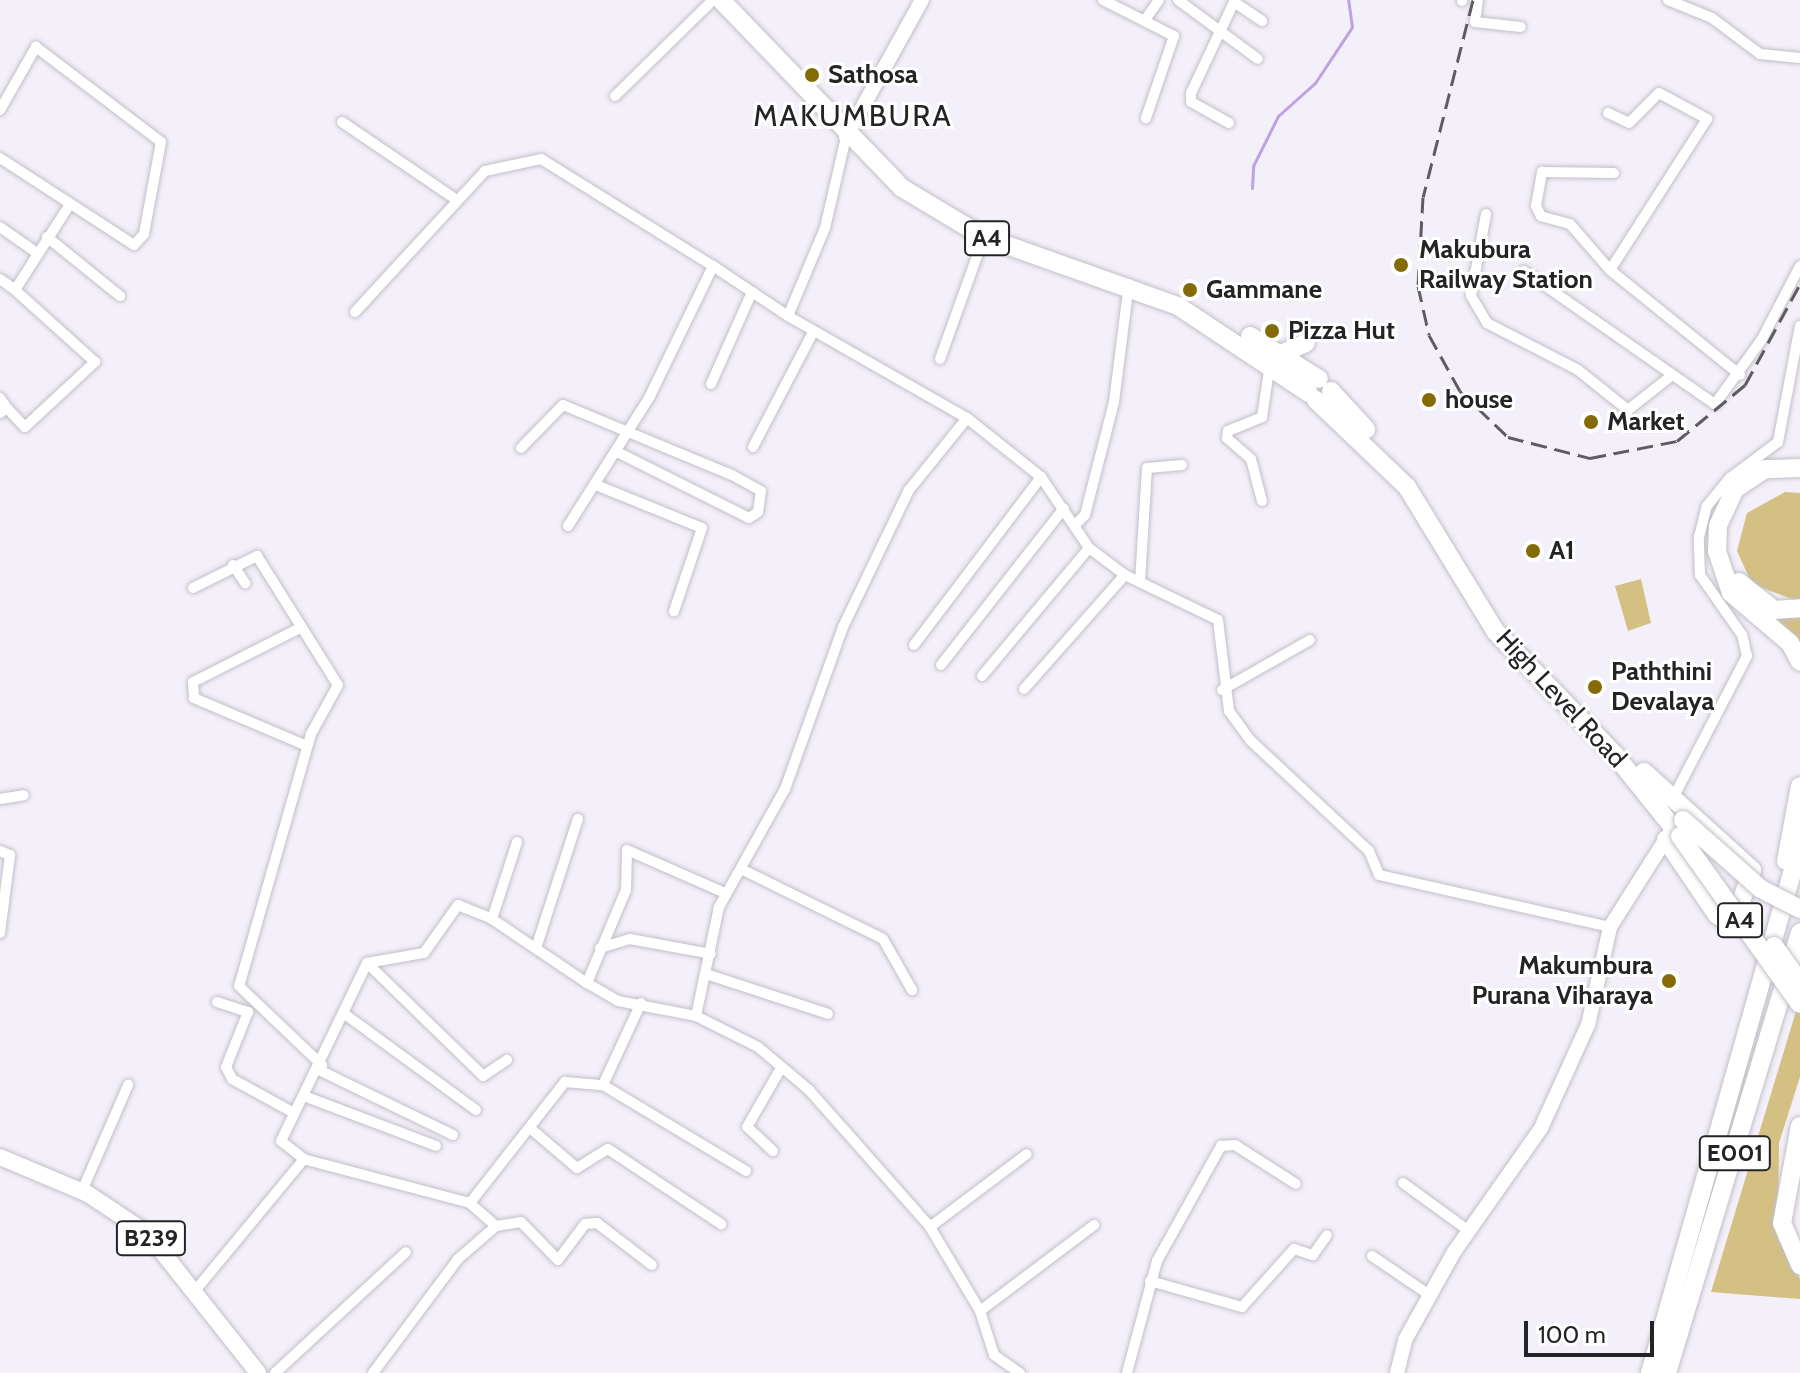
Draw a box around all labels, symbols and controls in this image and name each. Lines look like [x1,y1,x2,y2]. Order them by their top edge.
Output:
place label: Sathosa [828,59,918,91]
marker: Sathosa [803,66,821,84]
district label: MAKUMBURA [753,98,953,134]
road number: A4 [963,218,1011,258]
place label: Makubura Railway Station [1419,234,1593,296]
marker: Makubura Railway Station [1390,254,1412,276]
place label: Gammane [1206,274,1322,306]
marker: Gammane [1181,281,1199,299]
place label: Pizza Hut [1288,315,1395,347]
marker: Pizza Hut [1263,322,1281,340]
place label: house [1445,384,1513,416]
marker: house [1420,391,1438,409]
place label: Market [1607,406,1684,438]
marker: Market [1582,413,1600,431]
place label: A1 [1549,535,1574,567]
marker: A1 [1524,542,1542,560]
street label: High Level Road [1489,624,1633,774]
place label: Paththini Devalaya [1611,656,1715,718]
marker: Paththini Devalaya [1586,678,1604,696]
road number: A4 [1716,900,1764,940]
place label: Makumbura Purana Viharaya [1472,950,1653,1012]
marker: Makumbura Purana Viharaya [1660,972,1678,990]
road number: E001 [1697,1133,1773,1173]
road number: B239 [115,1218,187,1258]
scale bar [1528,1305,1658,1355]
text: 100 m [1538,1320,1606,1349]

